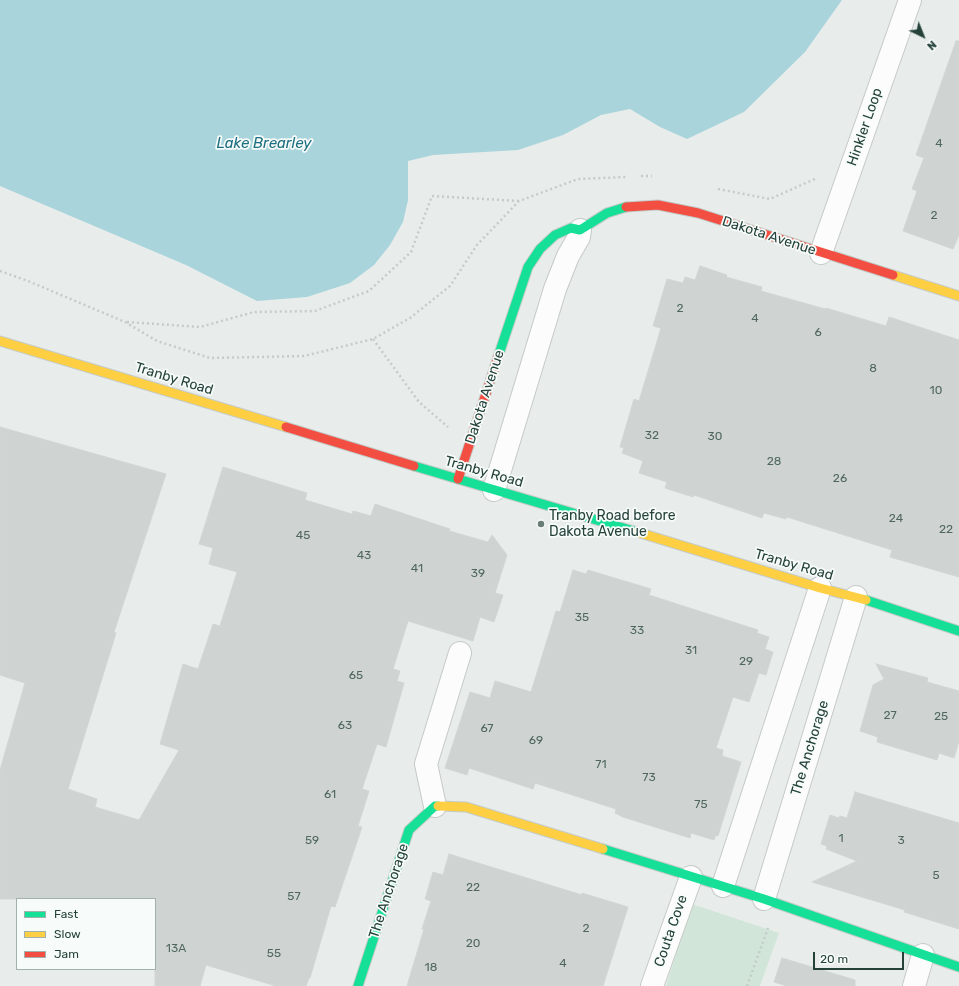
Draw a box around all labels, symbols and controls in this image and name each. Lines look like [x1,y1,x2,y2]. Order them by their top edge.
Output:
north arrow [903,16,943,56]
text: N [924,38,939,53]
street label: Hinkler Loop [844,86,886,168]
water label: Lake Brearley [216,135,312,153]
house number: 4 [935,137,943,151]
house number: 2 [930,209,938,223]
street label: Dakota Avenue [720,213,818,259]
house number: 2 [676,302,684,316]
house number: 4 [751,312,759,326]
house number: 6 [814,326,822,340]
street label: Dakota Avenue [462,348,508,446]
street label: Tranby Road [133,359,215,399]
house number: 8 [869,362,877,376]
house number: 10 [930,384,942,398]
house number: 32 [645,429,659,443]
house number: 30 [708,430,722,444]
street label: Tranby Road [443,453,525,491]
house number: 28 [767,455,781,469]
house number: 26 [833,472,847,486]
place label: Tranby Road before Dakota Avenue [549,508,676,540]
house number: 24 [889,512,903,526]
marker: Tranby Road before Dakota Avenue [536,519,546,529]
house number: 22 [939,523,953,537]
house number: 45 [296,529,310,543]
street label: Tranby Road [753,546,835,584]
house number: 43 [357,549,371,563]
house number: 41 [411,562,423,576]
house number: 39 [471,567,485,581]
house number: 35 [575,611,589,625]
house number: 33 [630,624,644,638]
house number: 31 [685,644,697,658]
house number: 29 [739,655,753,669]
house number: 65 [349,669,363,683]
street label: The Anchorage [788,698,832,798]
house number: 27 [883,709,897,723]
house number: 25 [934,710,948,724]
house number: 63 [338,719,352,733]
house number: 67 [480,722,494,736]
house number: 69 [529,734,543,748]
house number: 71 [595,758,607,772]
house number: 73 [642,771,656,785]
house number: 61 [324,788,336,802]
house number: 75 [694,798,708,812]
house number: 1 [838,832,844,846]
house number: 59 [305,834,319,848]
house number: 3 [897,834,905,848]
street label: The Anchorage [366,841,412,941]
house number: 5 [932,869,940,883]
house number: 22 [466,881,480,895]
house number: 57 [287,890,301,904]
street label: Couta Cove [651,893,691,969]
legend [16,898,156,970]
text: Fast [54,907,78,921]
house number: 2 [582,922,590,936]
text: Slow [54,927,81,941]
house number: 20 [466,937,480,951]
house number: 13A [166,942,186,956]
scale bar [815,944,906,970]
text: Jam [54,947,79,961]
house number: 55 [267,947,281,961]
text: 20 m [820,952,848,966]
house number: 4 [559,957,567,971]
house number: 18 [425,961,437,975]

